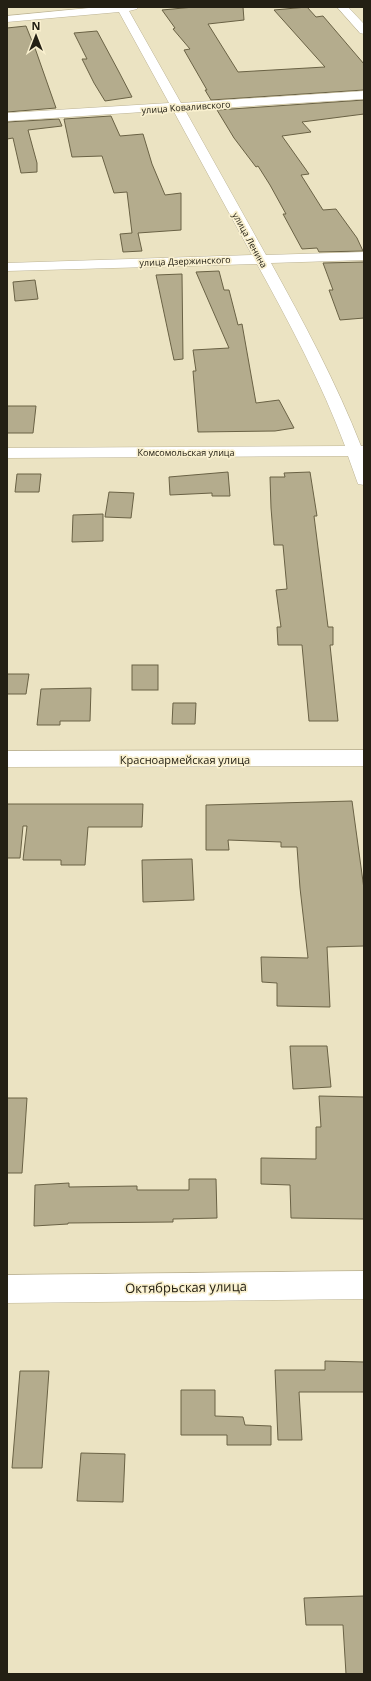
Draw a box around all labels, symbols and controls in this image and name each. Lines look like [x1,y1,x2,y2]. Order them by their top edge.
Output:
north arrow [16,16,56,56]
text: N [32,18,40,33]
street label: улица Коваливского [141,97,231,117]
street label: улица Ленина [229,210,271,270]
street label: улица Дзержинского [139,253,231,269]
street label: Комсомольская улица [137,446,235,459]
street label: Красноармейская улица [120,752,250,767]
street label: Октябрьская улица [125,1277,247,1297]

